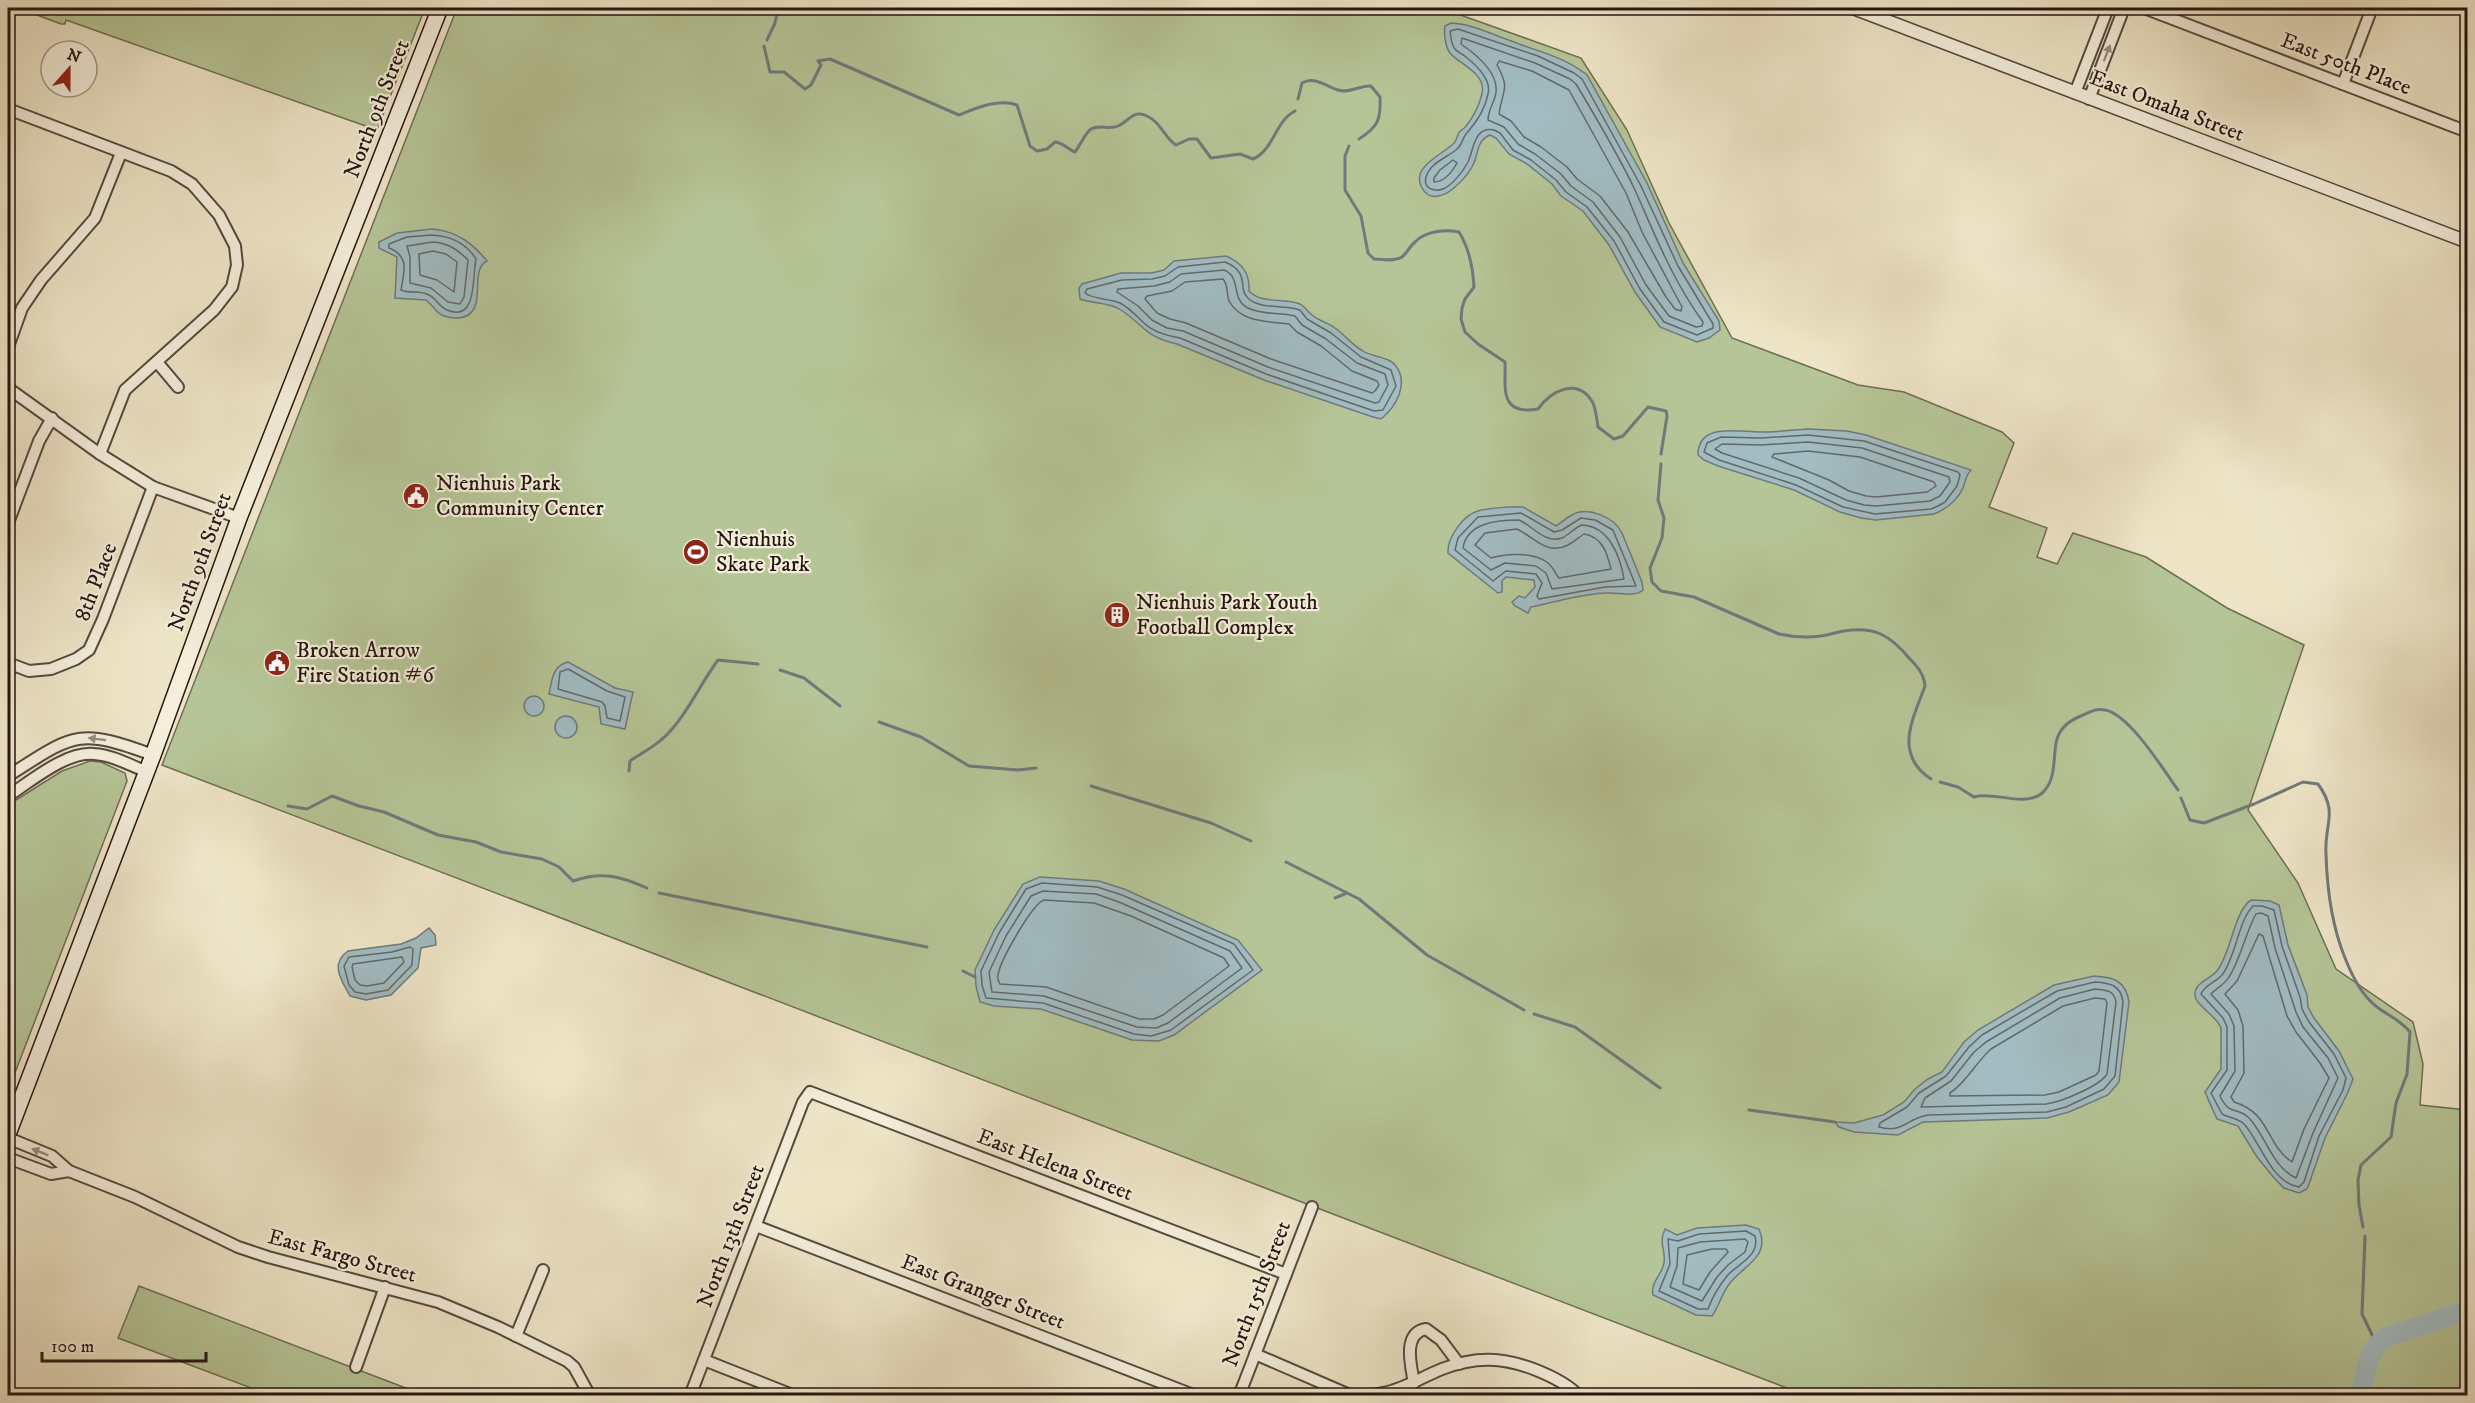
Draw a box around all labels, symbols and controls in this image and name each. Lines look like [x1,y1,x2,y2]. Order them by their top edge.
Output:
street label: East 50th Place [2277,27,2415,101]
street label: North 9th Street [338,36,416,182]
north arrow [39,39,99,99]
text: N [64,44,84,68]
one-way arrow [2103,44,2112,62]
street label: East Omaha Street [2086,64,2248,148]
place label: Nienhuis Park Community Center [436,470,604,522]
public building icon: Nienhuis Park Community Center [401,481,431,511]
street label: North 9th Street [162,489,238,635]
place label: Nienhuis Skate Park [716,526,810,578]
sports icon: Nienhuis Skate Park [681,537,711,567]
street label: 8th Place [69,539,123,625]
place label: Nienhuis Park Youth Football Complex [1136,589,1318,641]
building icon: Nienhuis Park Youth Football Complex [1102,600,1132,630]
place label: Broken Arrow Fire Station #6 [296,637,435,689]
public building icon: Broken Arrow Fire Station #6 [262,648,292,678]
one-way arrow [88,734,107,743]
street label: East Helena Street [973,1123,1137,1207]
one-way arrow [31,1146,49,1156]
street label: North 13th Street [691,1161,771,1311]
street label: North 15th Street [1217,1217,1297,1371]
street label: East Fargo Street [265,1223,419,1289]
street label: East Granger Street [897,1248,1069,1336]
scale bar [42,1325,206,1363]
text: 100 m [51,1336,94,1358]

